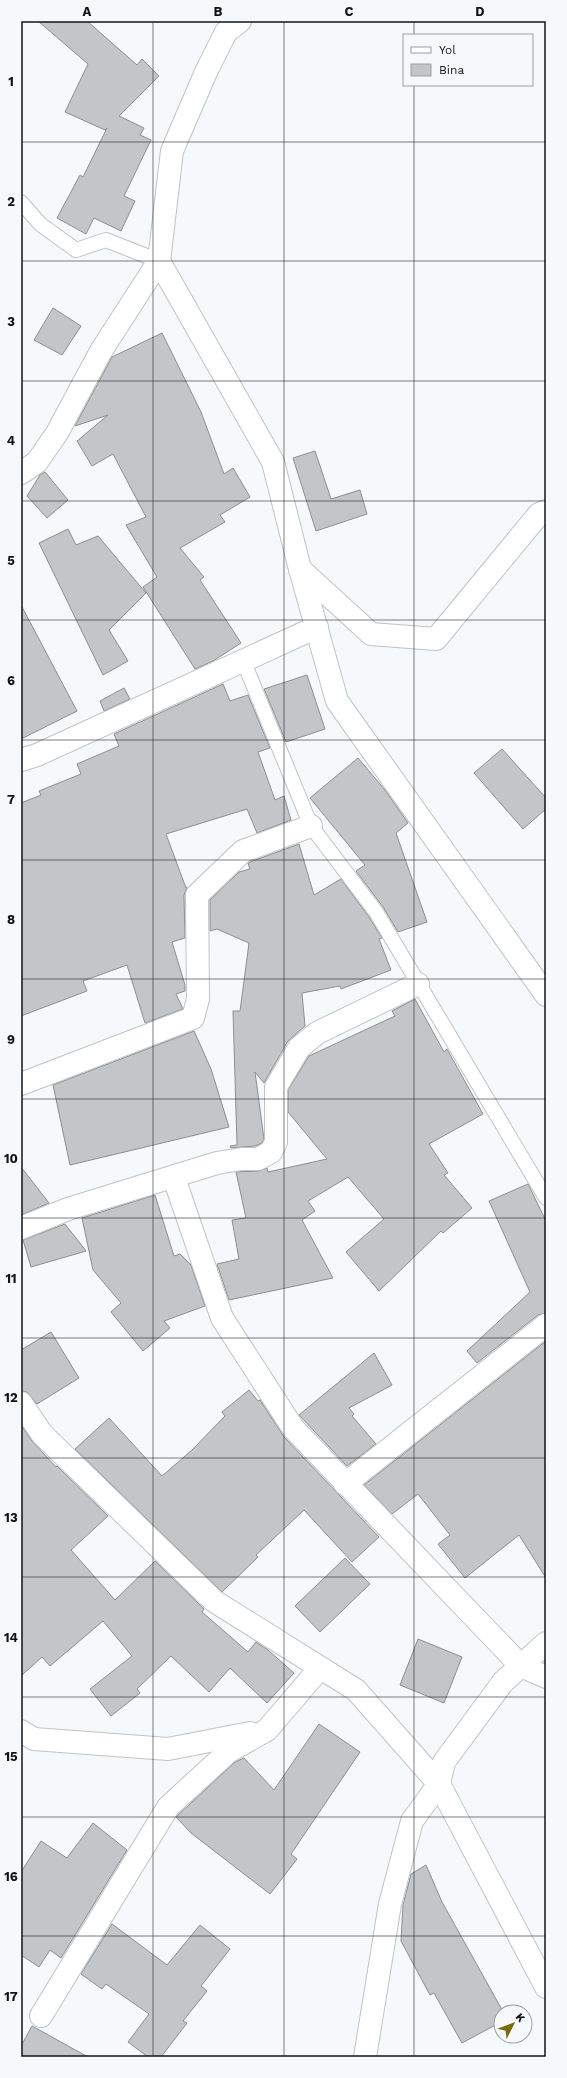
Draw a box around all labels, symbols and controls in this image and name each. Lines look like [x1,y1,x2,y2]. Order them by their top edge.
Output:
text: A [83,4,92,19]
text: B [214,4,223,19]
text: C [345,4,354,19]
text: D [475,4,485,19]
legend [403,34,533,86]
text: Yol [439,43,456,57]
text: Bina [439,63,464,77]
text: 1 [8,74,14,89]
text: 2 [7,194,15,209]
text: 3 [7,314,15,329]
text: 4 [7,433,16,448]
text: 5 [7,553,15,568]
text: 6 [7,673,15,688]
text: 7 [7,792,15,807]
text: 8 [7,912,15,927]
text: 9 [7,1032,15,1047]
text: 10 [4,1151,18,1166]
text: 11 [5,1271,17,1286]
text: 12 [4,1390,18,1405]
text: 13 [4,1510,18,1525]
text: 14 [4,1630,19,1645]
text: 15 [4,1749,18,1764]
text: 16 [4,1869,18,1884]
text: 17 [4,1989,18,2004]
north arrow [493,2004,533,2044]
text: K [513,2010,528,2025]

